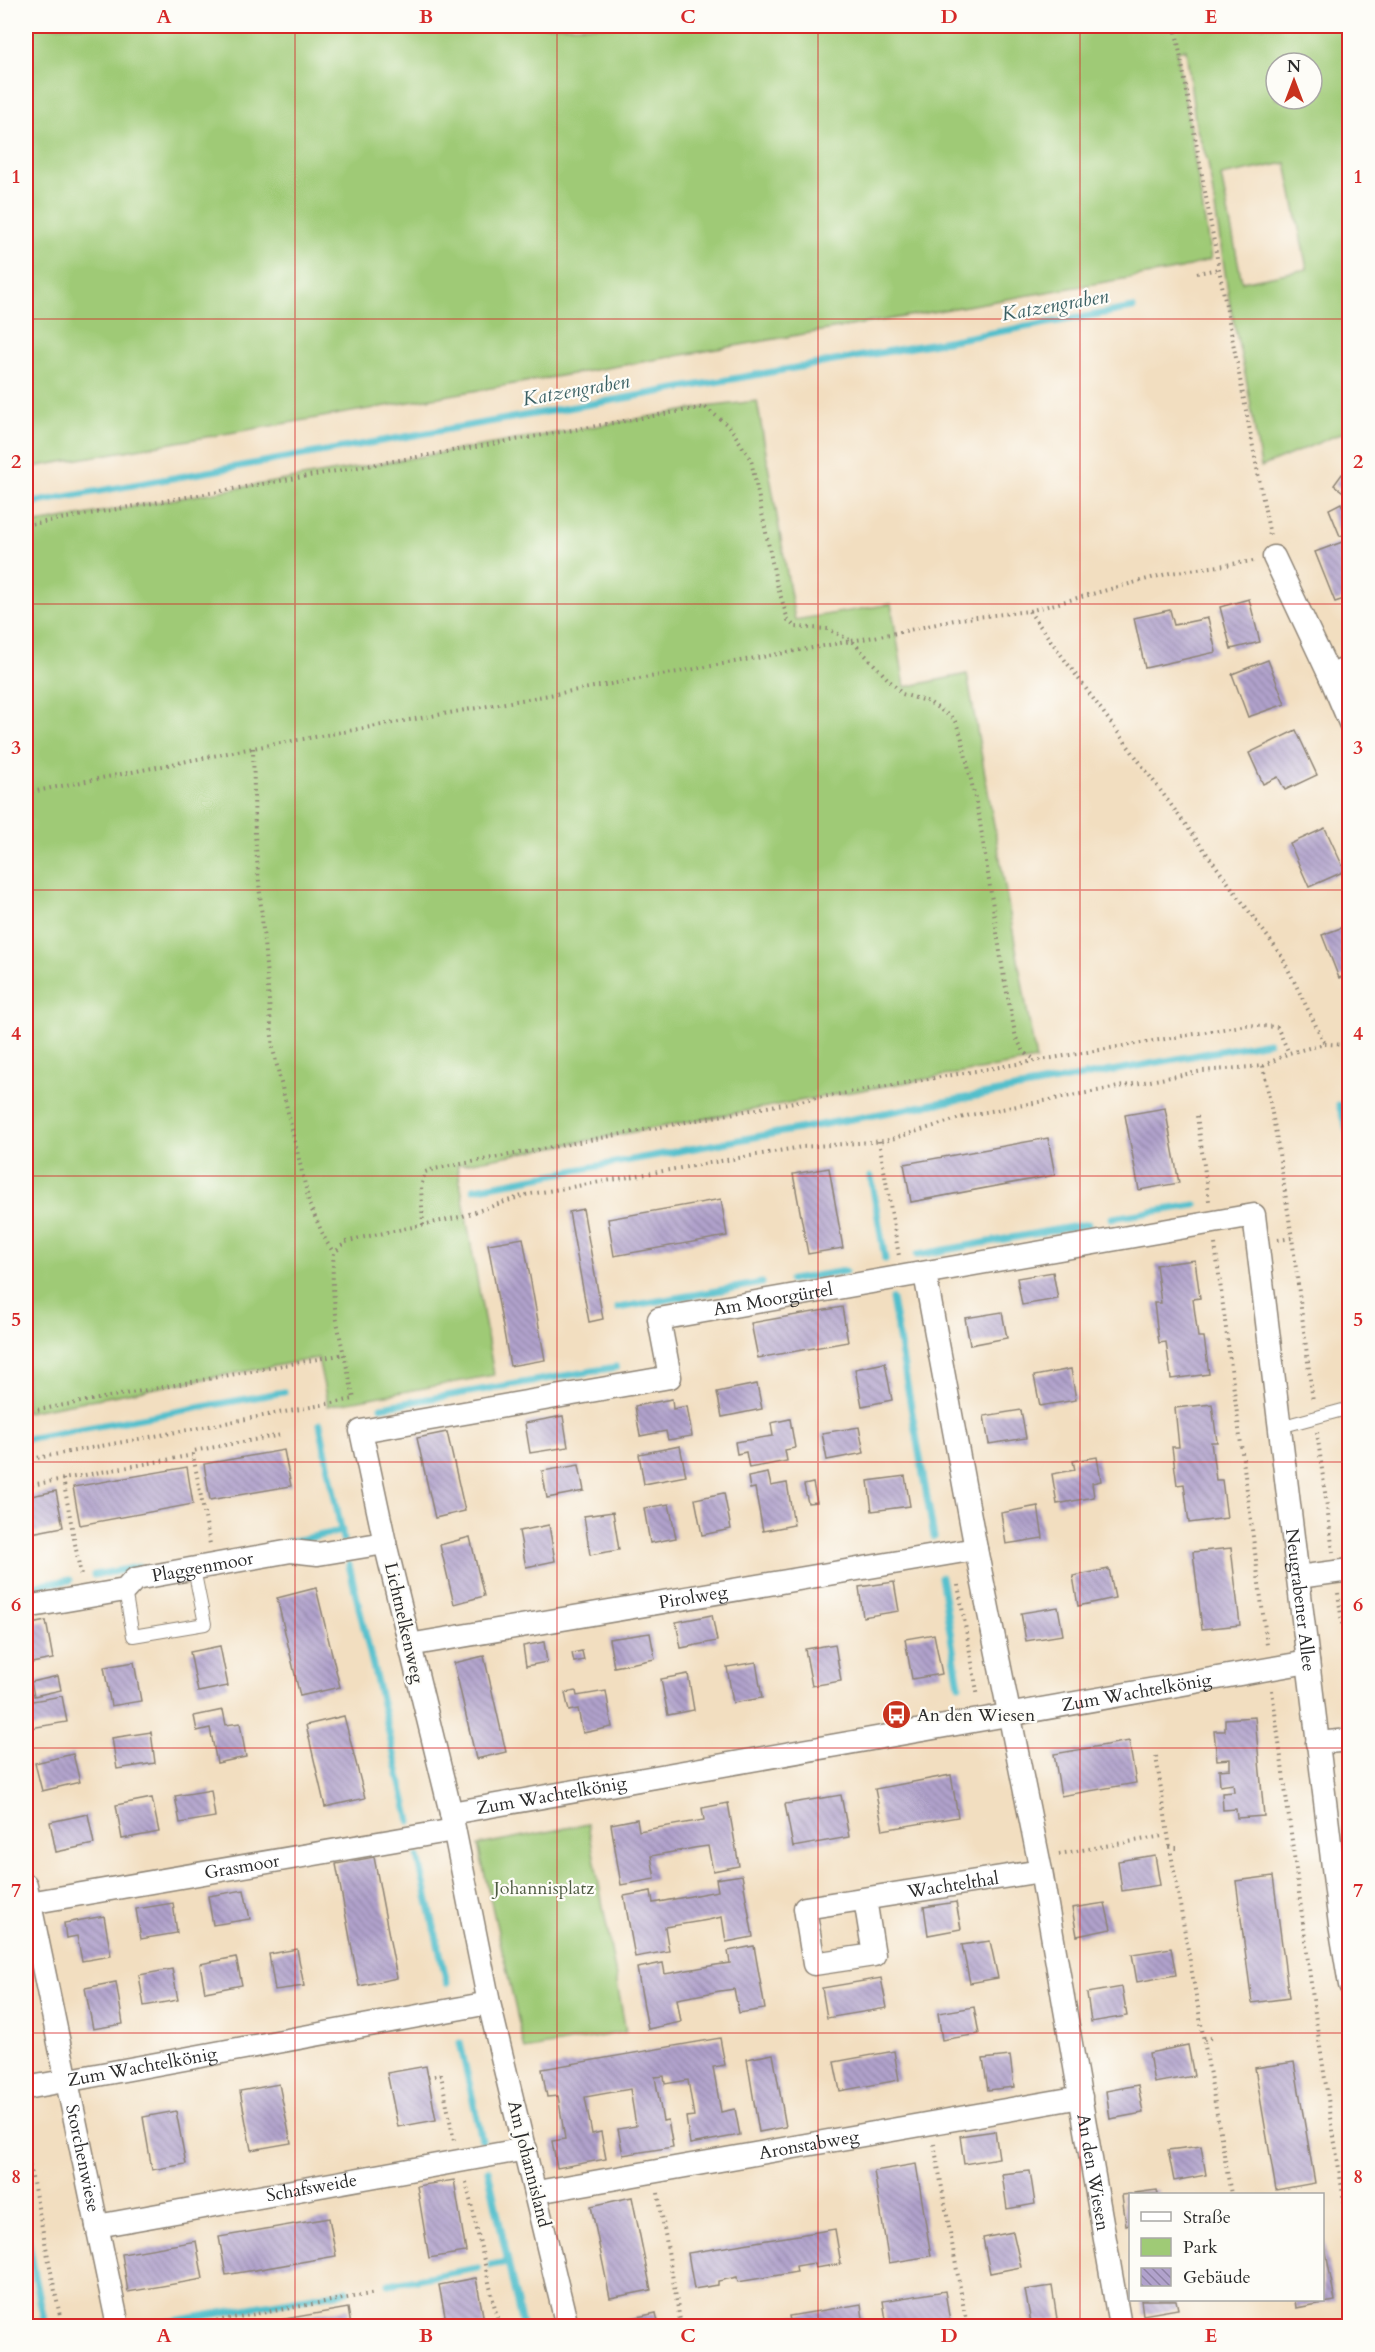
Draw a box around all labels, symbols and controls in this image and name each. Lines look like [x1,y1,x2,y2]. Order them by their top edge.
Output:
text: A [156,3,172,30]
text: B [419,3,433,30]
text: C [680,3,696,30]
text: D [940,3,958,30]
text: E [1205,3,1217,30]
north arrow [1264,51,1324,111]
text: N [1287,56,1301,78]
text: 1 [11,163,21,190]
text: 1 [1353,163,1363,190]
water label: Katzengraben [999,282,1111,328]
water label: Katzengraben [520,367,632,413]
text: 2 [11,448,21,475]
text: 2 [1353,448,1363,475]
text: 3 [11,734,21,761]
text: 3 [1353,734,1363,761]
text: 4 [11,1020,21,1047]
text: 4 [1353,1020,1363,1047]
street label: Am Moorgürtel [711,1276,835,1322]
text: 5 [11,1306,21,1333]
text: 5 [1353,1306,1363,1333]
street label: Neugrabener Allee [1280,1527,1322,1673]
street label: Plaggenmoor [150,1545,256,1588]
street label: Lichtnelkenweg [378,1560,430,1687]
street label: Pirolweg [657,1579,730,1615]
text: 6 [11,1591,21,1618]
text: 6 [1353,1591,1363,1618]
street label: Zum Wachtelkönig [1060,1667,1214,1718]
bus stop icon: An den Wiesen [880,1699,912,1731]
place label: An den Wiesen [917,1703,1036,1728]
street label: Zum Wachtelkönig [475,1770,629,1821]
street label: Grasmoor [202,1848,282,1885]
street label: Wachtelthal [905,1865,1001,1904]
park label: Johannisplatz [491,1876,594,1901]
text: 7 [11,1877,21,1904]
text: 7 [1353,1877,1363,1904]
street label: Zum Wachtelkönig [65,2041,220,2093]
street label: Am Johannisland [501,2098,557,2231]
street label: Storchenwiese [60,2102,106,2214]
street label: An den Wiesen [1071,2112,1116,2234]
street label: Aronstabweg [757,2123,862,2166]
text: 8 [11,2163,21,2190]
text: 8 [1353,2163,1363,2190]
street label: Schafsweide [264,2167,359,2208]
legend [1129,2193,1324,2301]
text: Straße [1183,2205,1231,2230]
text: Park [1183,2235,1218,2260]
text: Gebäude [1183,2265,1251,2290]
text: A [156,2322,172,2349]
text: B [419,2322,433,2349]
text: C [680,2322,696,2349]
text: D [940,2322,958,2349]
text: E [1205,2322,1217,2349]

